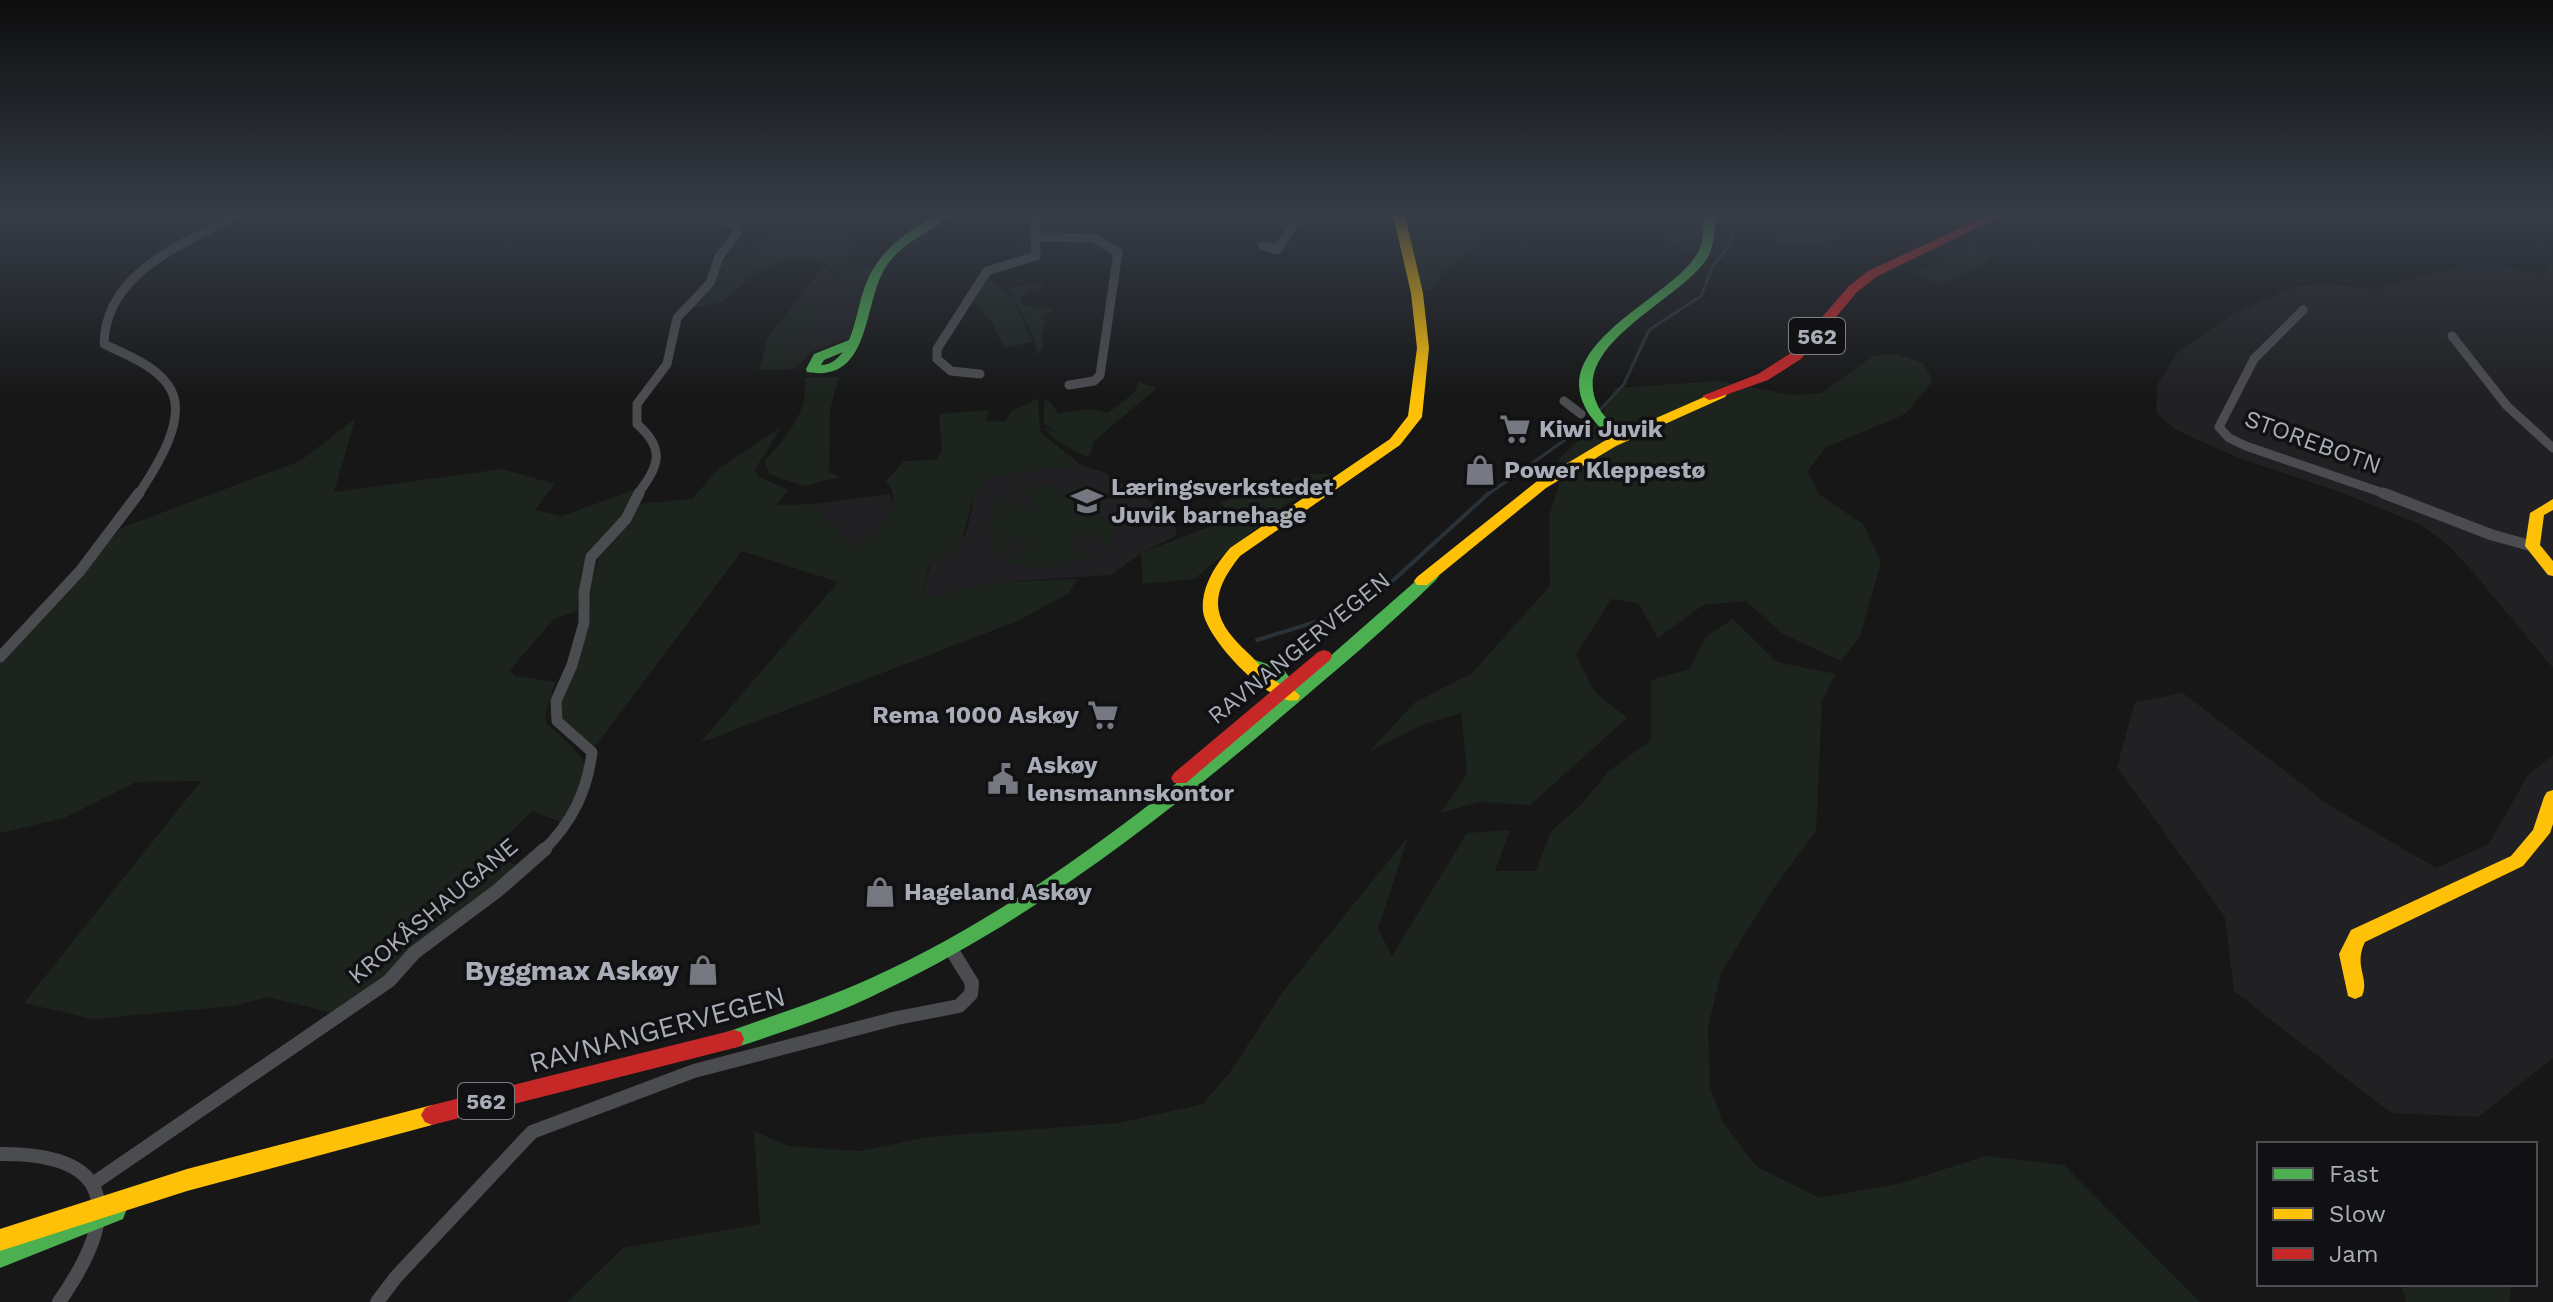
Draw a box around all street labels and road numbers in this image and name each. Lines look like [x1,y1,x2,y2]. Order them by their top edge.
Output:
road number: 562 [1789,318,1845,354]
street label: STOREBOTN [2241,404,2385,480]
street label: RAVNANGERVEGEN [1202,566,1396,730]
street label: KROKÅSHAUGANE [343,832,523,990]
street label: RAVNANGERVEGEN [525,979,789,1080]
road number: 562 [458,1083,514,1119]

